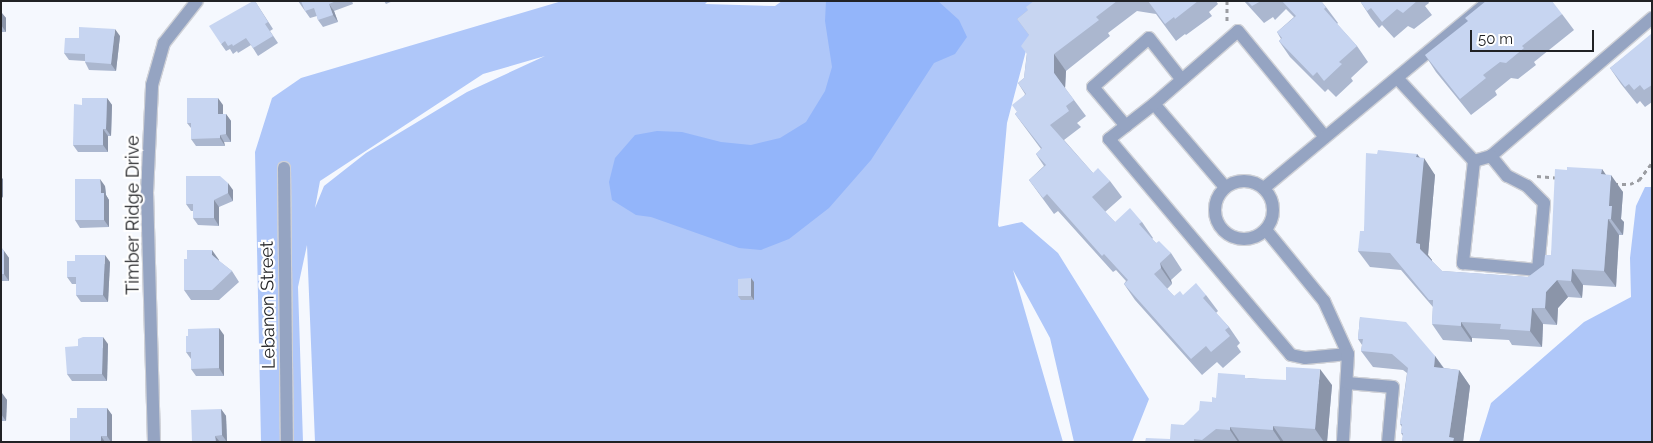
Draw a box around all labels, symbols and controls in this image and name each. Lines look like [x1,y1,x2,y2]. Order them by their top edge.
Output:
scale bar [1473,20,1597,52]
text: 50 m [1478,30,1513,48]
street label: Timber Ridge Drive [122,135,144,295]
street label: Lebanon Street [256,241,280,369]

